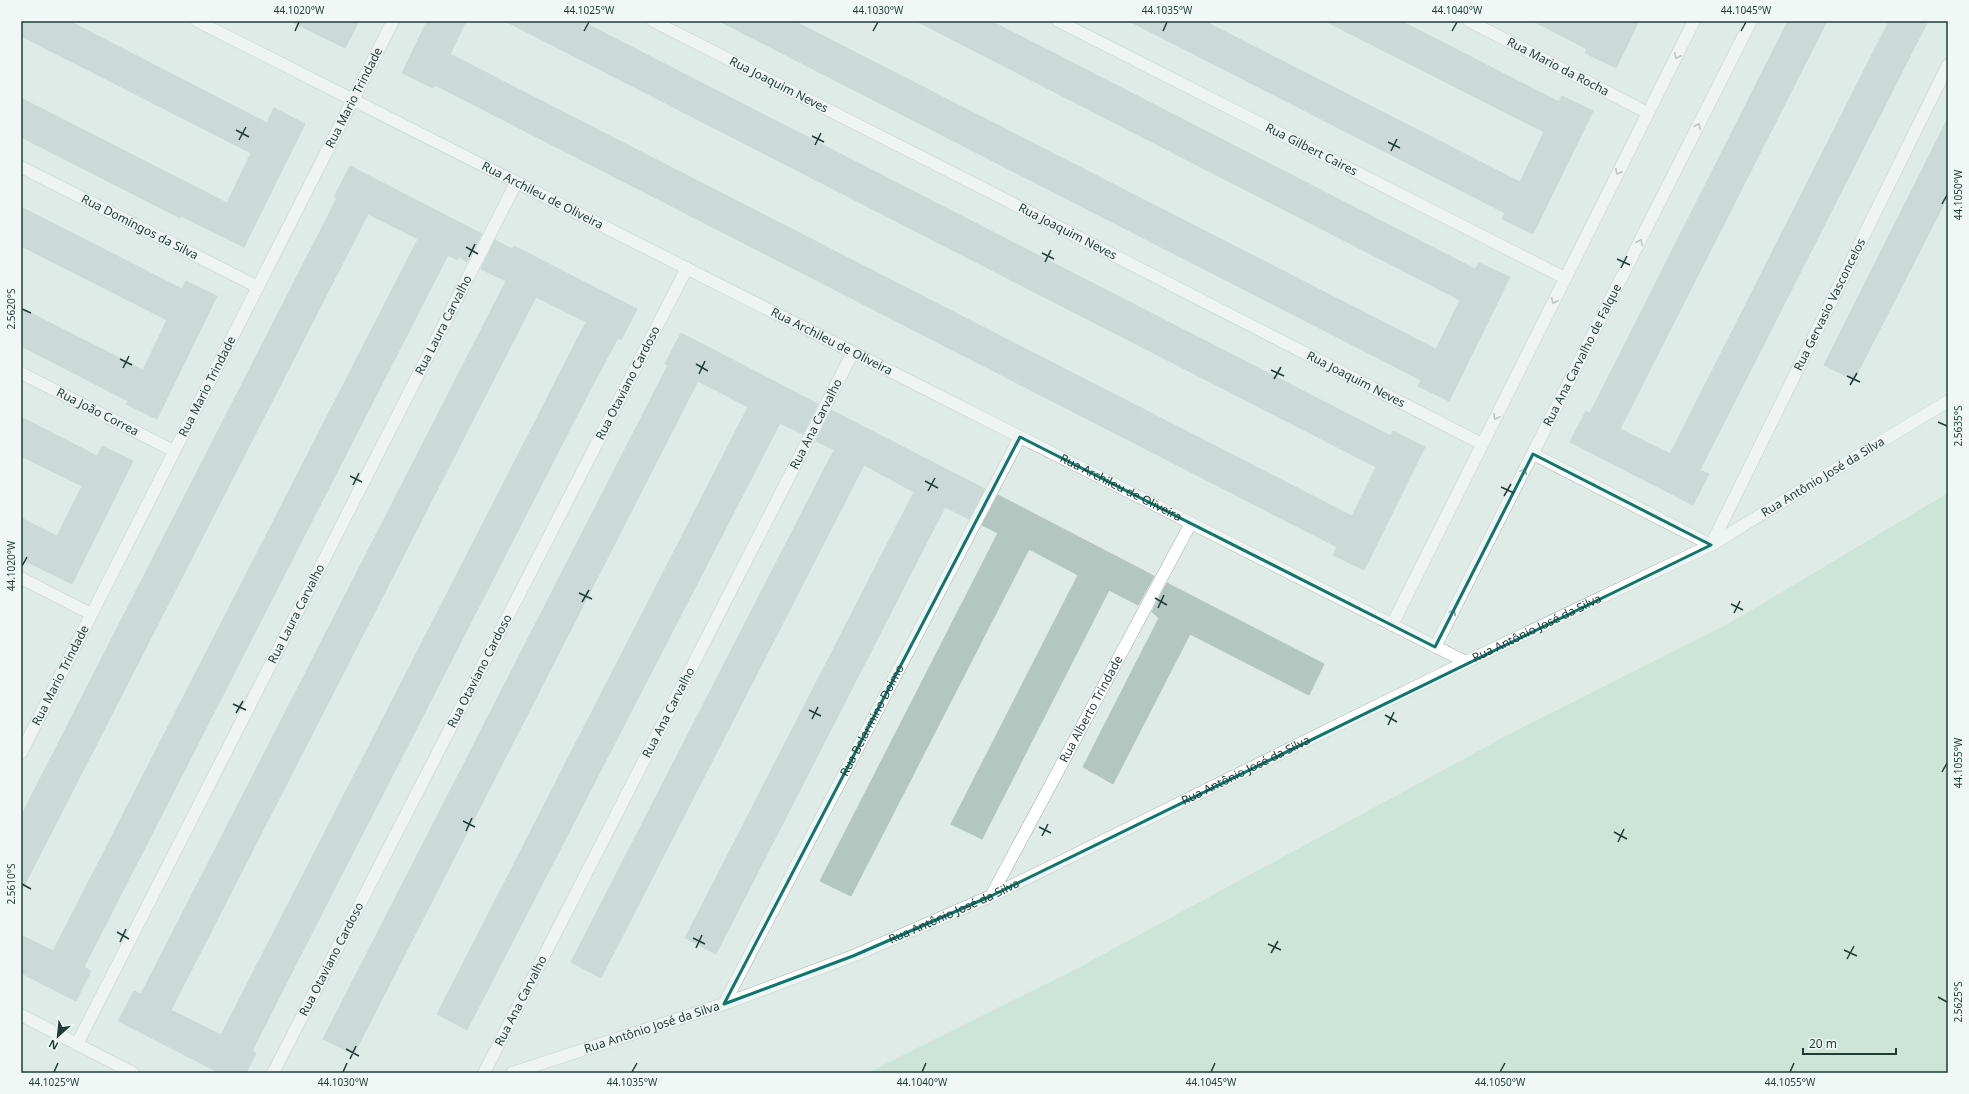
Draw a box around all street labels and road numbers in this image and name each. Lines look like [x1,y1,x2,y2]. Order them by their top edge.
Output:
street label: Rua Mario da Rocha [1504,33,1612,100]
street label: Rua Mario Trindade [321,44,386,151]
street label: Rua Joaquim Neves [727,52,831,117]
street label: Rua Gilbert Caires [1263,119,1361,179]
street label: Rua Archileu de Oliveira [479,157,606,233]
street label: Rua Domingos da Silva [79,190,201,263]
street label: Rua Joaquim Neves [1016,199,1120,264]
street label: Rua Gervasio Vasconcelos [1789,235,1869,374]
street label: Rua Laura Carvalho [411,272,476,378]
street label: Rua Ana Carvalho de Falque [1539,280,1625,429]
street label: Rua Archileu de Oliveira [768,303,896,379]
street label: Rua Otaviano Cardoso [591,323,664,442]
street label: Rua Mario Trindade [174,333,240,440]
street label: Rua Joaquim Neves [1304,347,1409,411]
street label: Rua Ana Carvalho [785,376,846,472]
street label: Rua João Correa [54,383,142,440]
street label: Rua Antônio José da Silva [1758,433,1887,521]
street label: Rua Archileu de Oliveira [1057,449,1185,525]
street label: Rua Laura Carvalho [263,561,328,666]
street label: Rua Antônio José da Silva [1469,590,1604,666]
street label: Rua Otaviano Cardoso [443,611,516,731]
street label: Rua Mario Trindade [27,622,93,728]
street label: Rua Alberto Trindade [1055,652,1127,766]
street label: Rua Belarmino Doimo [835,661,908,779]
street label: Rua Ana Carvalho [638,664,698,760]
street label: Rua Antônio José da Silva [1178,731,1313,809]
street label: Rua Antônio José da Silva [886,874,1022,948]
street label: Rua Otaviano Cardoso [295,899,367,1019]
street label: Rua Ana Carvalho [490,952,551,1049]
street label: Rua Antônio José da Silva [582,997,722,1057]

